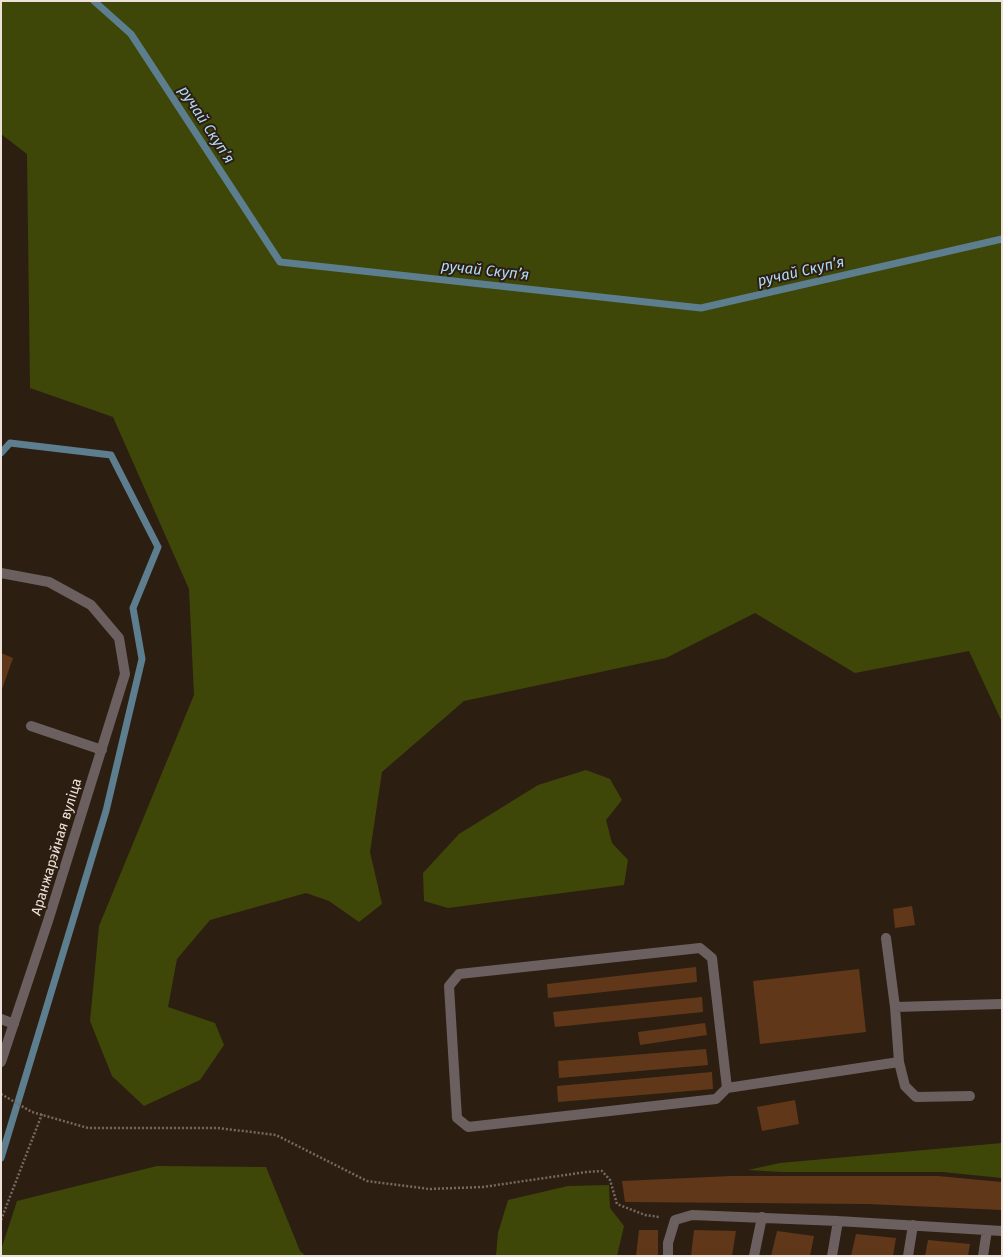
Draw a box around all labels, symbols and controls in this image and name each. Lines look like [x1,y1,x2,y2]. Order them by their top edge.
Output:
water label: ручай Скупʼя [174,83,238,167]
water label: ручай Скупʼя [756,253,846,291]
water label: ручай Скупʼя [440,257,530,285]
street label: Аранжарэйная вуліца [28,776,86,918]

